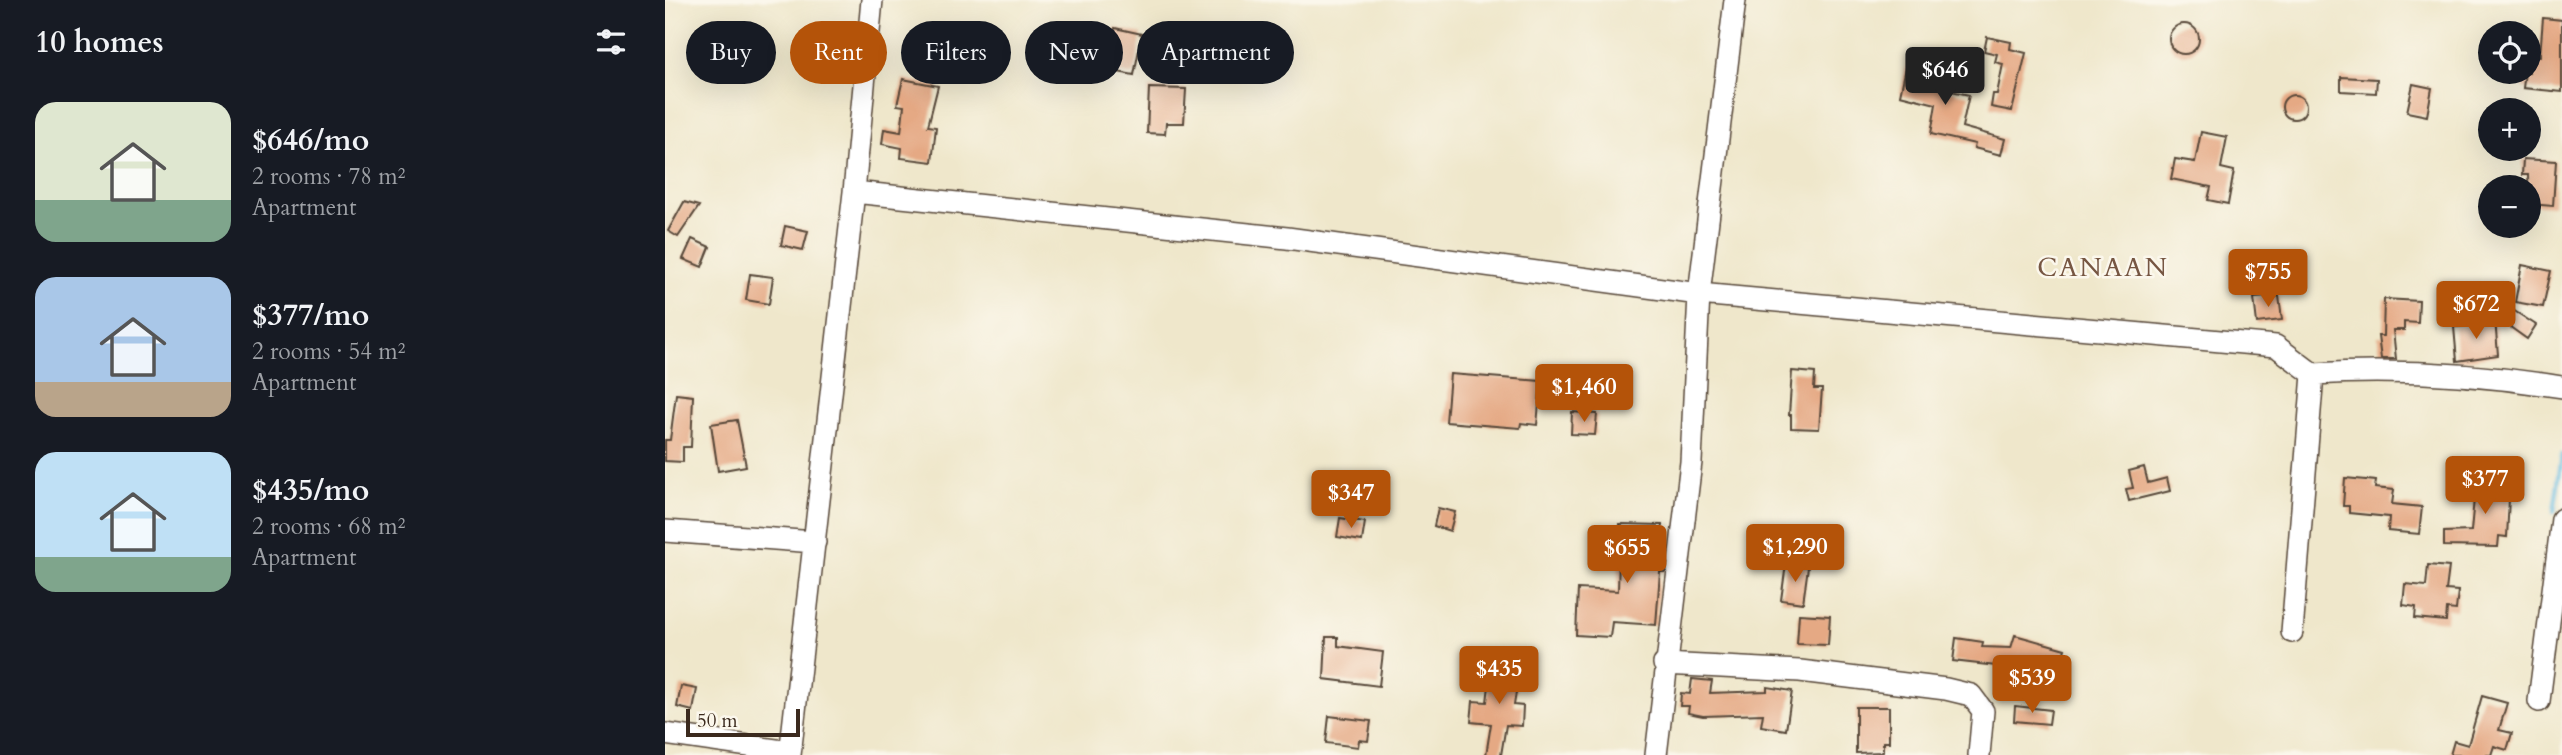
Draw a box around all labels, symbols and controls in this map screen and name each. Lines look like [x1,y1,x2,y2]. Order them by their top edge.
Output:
chip: Buy [686,21,776,84]
chip: Rent [790,21,887,84]
chip: Filters [901,21,1011,84]
chip: New [1025,21,1123,84]
chip: Apartment [1137,21,1294,84]
map controls [2478,21,2541,238]
button: locate [2478,21,2541,84]
text: 10 homes [35,22,164,63]
icon: filters [592,23,630,61]
pin: $646 [1904,48,1986,107]
text: $646 [1921,54,1969,85]
button: + [2478,98,2541,161]
text: $646/mo [252,120,369,161]
icon: home [91,130,175,214]
text: 2 rooms · 78 m² [252,161,405,192]
button: − [2478,175,2541,238]
text: Apartment [252,192,356,223]
district label: CANAAN [2037,250,2169,285]
pin: $755 [2227,250,2309,309]
text: $755 [2244,256,2292,287]
pin: $672 [2435,282,2517,341]
text: $672 [2452,288,2500,319]
text: $377/mo [252,295,369,336]
icon: home [91,305,175,389]
text: 2 rooms · 54 m² [252,336,405,367]
pin: $1,460 [1527,364,1641,424]
text: Apartment [252,367,356,398]
text: $1,460 [1551,371,1617,402]
pin: $377 [2444,456,2526,516]
text: $377 [2461,463,2509,494]
text: $435/mo [252,470,369,511]
pin: $347 [1310,470,1392,530]
text: $347 [1327,477,1375,508]
icon: home [91,480,175,564]
text: 2 rooms · 68 m² [252,511,405,542]
pin: $1,290 [1738,524,1852,584]
pin: $655 [1586,526,1668,585]
text: $1,290 [1762,531,1828,562]
text: $655 [1603,532,1651,563]
text: Apartment [252,542,356,573]
pin: $435 [1458,646,1540,706]
text: $435 [1475,653,1523,684]
pin: $539 [1991,656,2073,715]
text: $539 [2008,662,2056,693]
scale bar [686,706,800,738]
text: 50 m [697,708,738,734]

